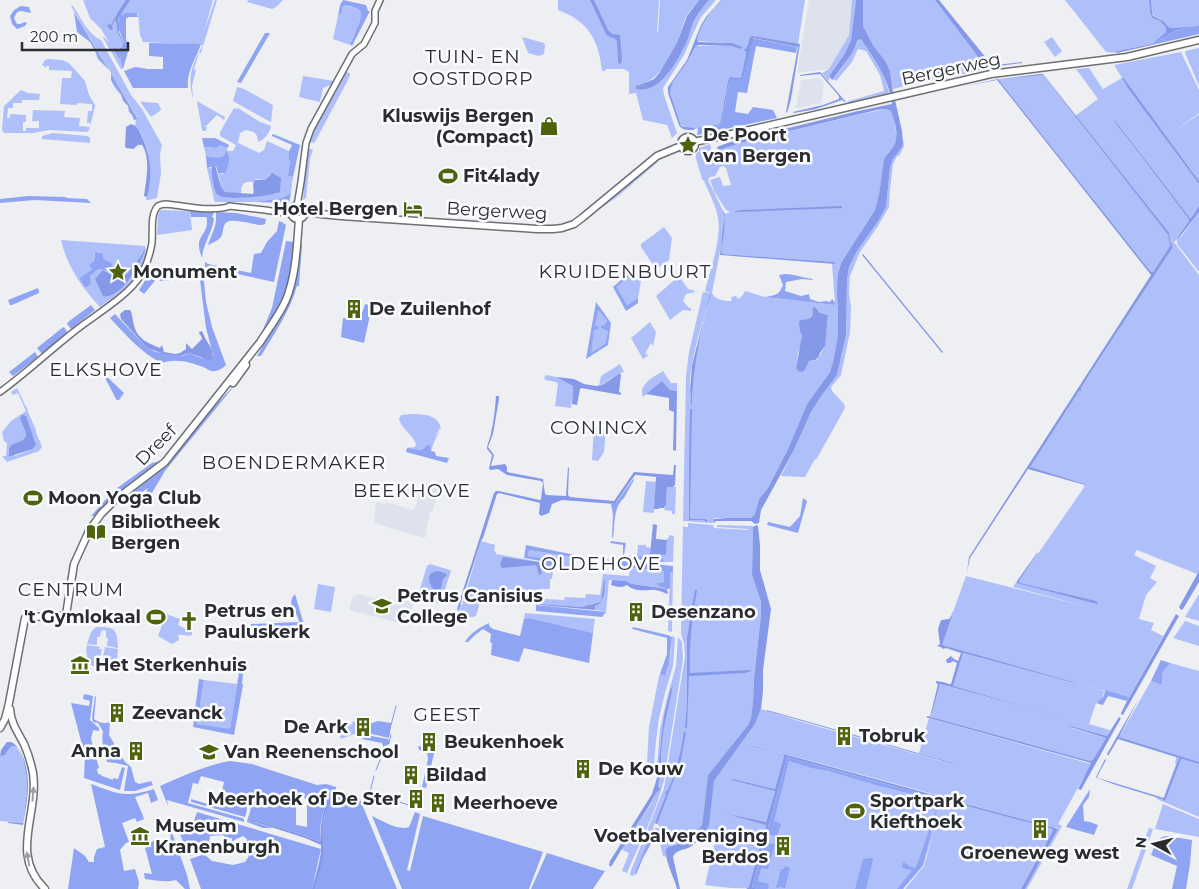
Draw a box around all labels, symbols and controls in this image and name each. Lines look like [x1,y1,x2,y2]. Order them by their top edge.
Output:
scale bar [22,20,129,52]
text: 200 m [30,27,78,46]
district label: TUIN- EN OOSTDORP [412,45,534,90]
street label: Bergerweg [899,48,1003,90]
place label: Kluswijs Bergen (Compact) [382,105,534,148]
shop icon: Kluswijs Bergen (Compact) [538,115,560,137]
place label: De Poort van Bergen [702,124,811,167]
place icon: De Poort van Bergen [677,134,699,156]
sports icon: Fit4lady [437,165,459,187]
place label: Fit4lady [463,165,540,187]
street label: Bergerweg [446,197,548,225]
place label: Hotel Bergen [273,198,398,220]
hotel icon: Hotel Bergen [402,198,424,220]
district label: KRUIDENBUURT [539,260,711,283]
place icon: Monument [107,261,129,283]
place label: Monument [133,261,238,283]
building icon: De Zuilenhof [343,298,365,320]
place label: De Zuilenhof [369,298,492,320]
district label: ELKSHOVE [49,358,163,381]
district label: CONINCX [550,416,648,439]
street label: Dreef [131,419,182,470]
district label: BOENDERMAKER [202,451,386,474]
district label: BEEKHOVE [353,479,471,502]
sports icon: Moon Yoga Club [22,487,44,509]
place label: Moon Yoga Club [48,487,201,509]
place label: Bibliotheek Bergen [111,511,220,554]
library icon: Bibliotheek Bergen [85,521,107,543]
district label: OLDEHOVE [541,552,661,575]
district label: CENTRUM [18,578,124,601]
place label: Petrus Canisius College [397,585,543,628]
school or university icon: Petrus Canisius College [371,595,393,617]
place label: Petrus en Pauluskerk [204,600,310,643]
building icon: Desenzano [625,601,647,623]
place label: Desenzano [651,601,756,623]
place label: 't Gymlokaal [24,606,141,628]
sports icon: 't Gymlokaal [145,606,167,628]
church icon: Petrus en Pauluskerk [178,610,200,632]
museum icon: Het Sterkenhuis [69,654,91,676]
place label: Het Sterkenhuis [95,654,247,676]
building icon: Zeevanck [106,702,128,724]
place label: Zeevanck [132,702,223,724]
district label: GEEST [413,703,481,726]
place label: De Ark [283,716,348,738]
building icon: De Ark [352,716,374,738]
building icon: Tobruk [833,725,855,747]
place label: Tobruk [859,725,925,747]
building icon: Beukenhoek [418,731,440,753]
place label: Beukenhoek [444,731,564,753]
place label: Anna [70,740,121,762]
building icon: Anna [125,740,147,762]
school or university icon: Van Reenenschool [198,741,220,763]
place label: Van Reenenschool [223,741,399,763]
building icon: De Kouw [572,758,594,780]
place label: De Kouw [598,758,683,780]
building icon: Bildad [400,764,422,786]
place label: Bildad [426,764,487,786]
one-way arrow [29,786,37,802]
place label: Meerhoek of De Ster [208,788,401,810]
building icon: Meerhoek of De Ster [405,788,427,810]
place label: Sportpark Kiefthoek [870,790,965,833]
building icon: Meerhoeve [427,792,449,814]
place label: Meerhoeve [453,792,558,814]
sports icon: Sportpark Kiefthoek [844,800,866,822]
place label: Museum Kranenburgh [155,815,280,858]
building icon: Groeneweg west [1029,818,1051,840]
north arrow [1129,819,1179,869]
museum icon: Museum Kranenburgh [129,825,151,847]
place label: Voetbalvereniging Berdos [593,825,768,868]
building icon: Voetbalvereniging Berdos [772,835,794,857]
text: N [1131,836,1151,849]
place label: Groeneweg west [960,842,1120,864]
one-way arrow [24,851,32,867]

